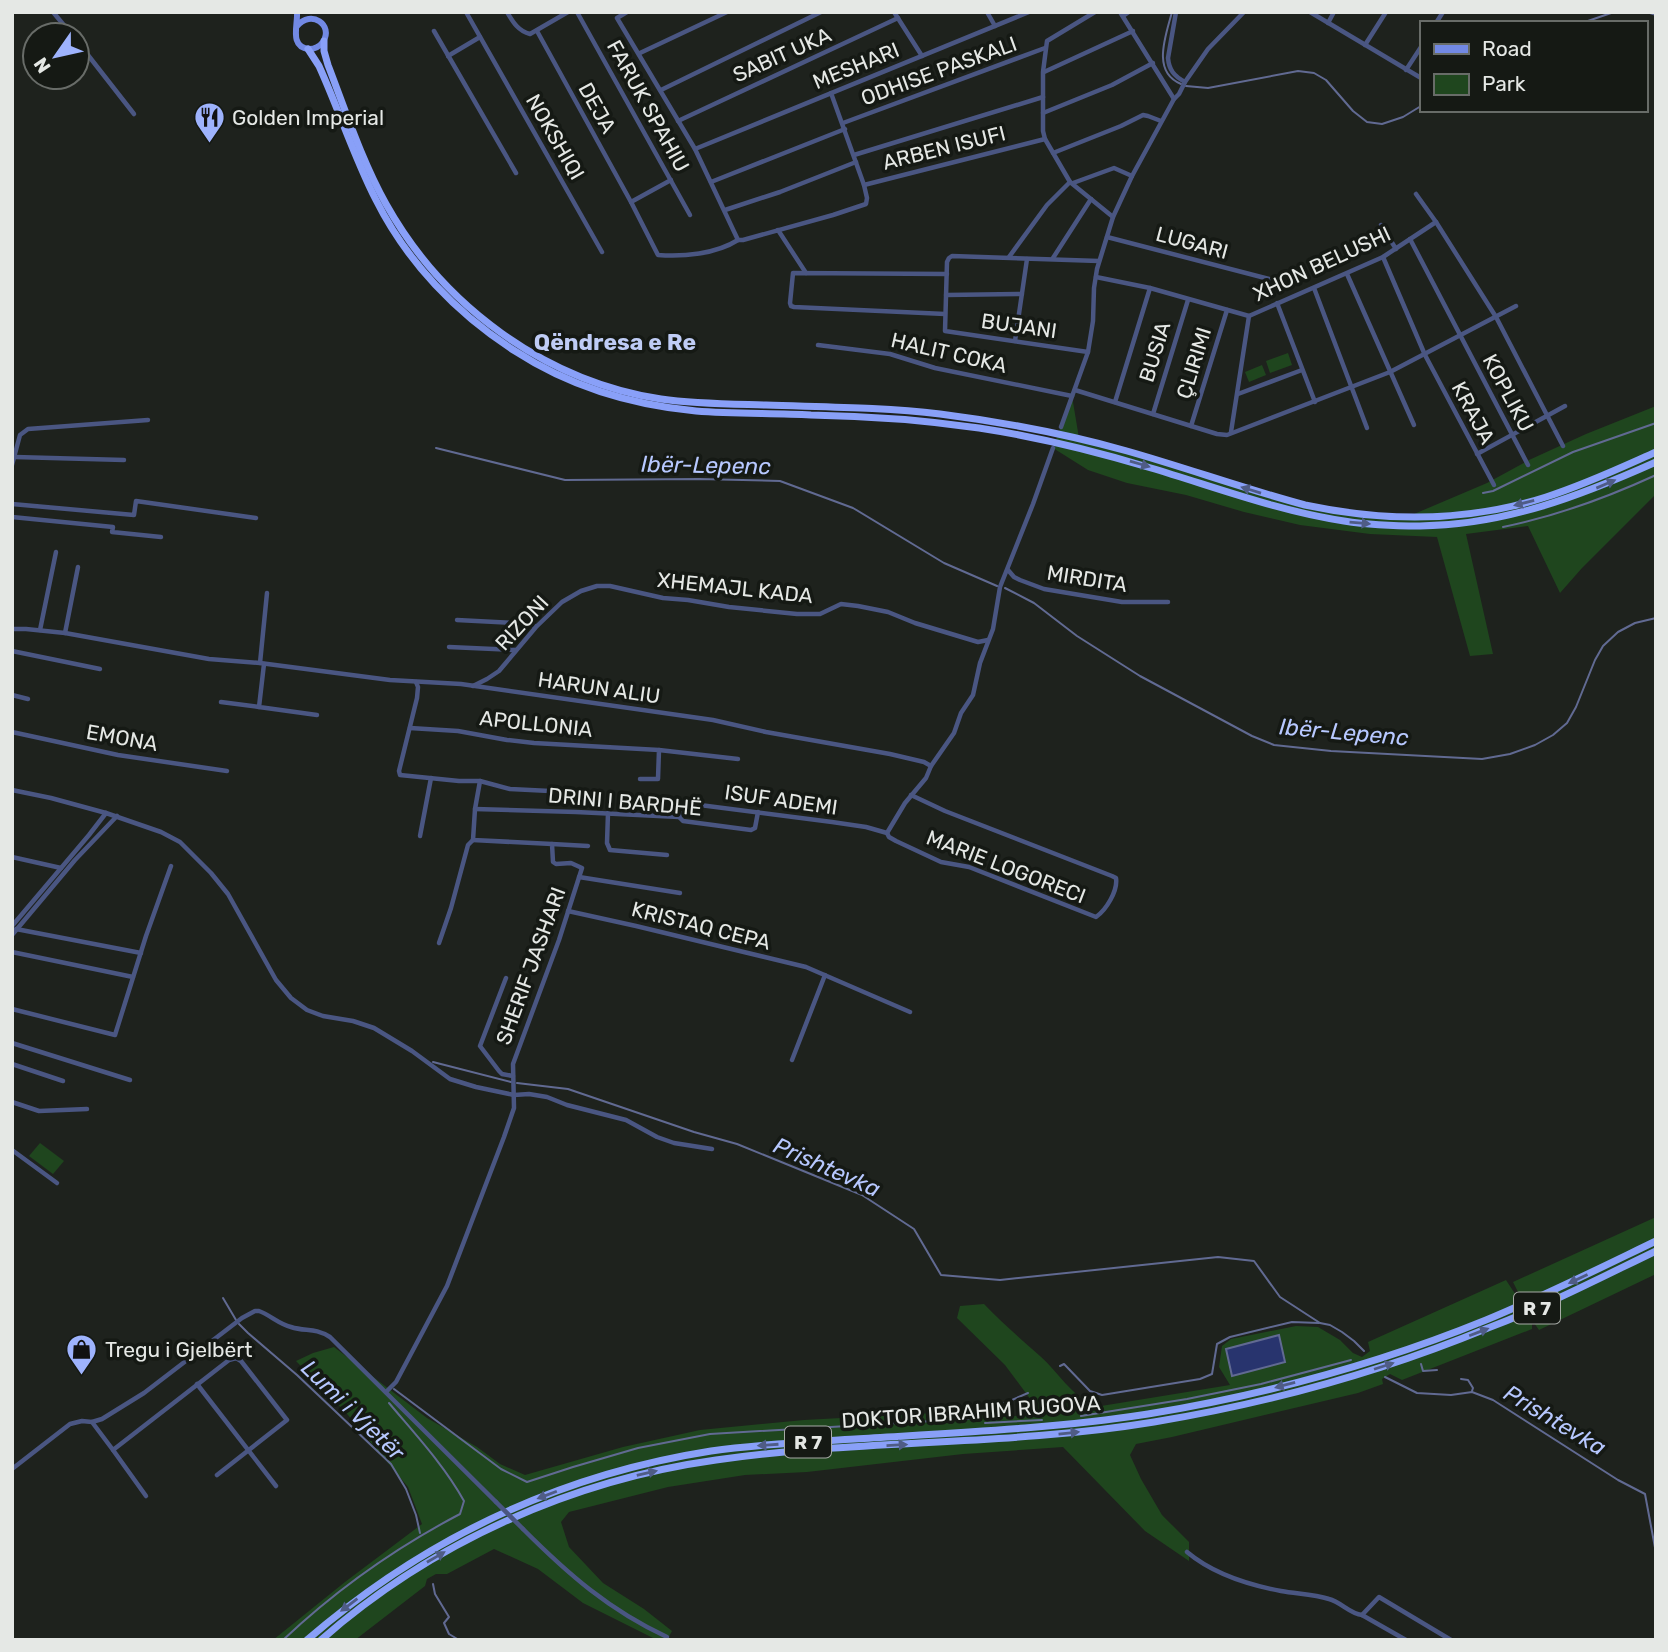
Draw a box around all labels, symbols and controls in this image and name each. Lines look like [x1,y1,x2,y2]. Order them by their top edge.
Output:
north arrow [21,21,91,91]
legend [1420,21,1647,112]
street label: SABIT UKA [729,22,835,87]
street label: ODHISE PASKALI [857,31,1020,110]
street label: FARUK SPAHIU [602,36,695,176]
text: Road [1482,36,1532,61]
street label: MESHARI [809,37,903,94]
text: N [29,53,56,77]
text: Park [1482,71,1526,96]
street label: DEJA [573,78,622,138]
street label: NOKSHIQI [521,89,590,184]
restaurant icon: Golden Imperial [192,101,226,145]
place label: Golden Imperial [232,105,384,130]
street label: ARBEN ISUFI [880,120,1008,175]
street label: LUGARI [1153,221,1231,264]
street label: XHON BELUSHI [1249,221,1395,306]
street label: BUJANI [980,308,1059,343]
street label: BUSIA [1134,319,1175,385]
street label: ÇLIRIMI [1171,324,1216,402]
street label: HALIT COKA [889,327,1010,378]
district label: Qëndresa e Re [534,328,696,356]
street label: KOPLIKU [1478,350,1539,436]
street label: KRAJA [1447,377,1500,448]
water label: Ibër-Lepenc [641,450,772,480]
one-way arrow [1130,460,1151,470]
one-way arrow [1595,478,1616,489]
one-way arrow [1241,484,1262,494]
one-way arrow [1513,498,1535,509]
one-way arrow [1349,518,1371,529]
street label: MIRDITA [1045,560,1129,597]
street label: XHEMAJL KADA [656,567,814,608]
street label: RIZONI [490,590,553,656]
street label: HARUN ALIU [536,667,662,708]
street label: APOLLONIA [478,705,594,742]
water label: Ibër-Lepenc [1278,712,1410,752]
street label: EMONA [84,719,160,756]
street label: ISUF ADEMI [723,779,839,820]
street label: DRINI I BARDHË [547,782,703,821]
street label: MARIE LOGORECI [923,825,1089,908]
street label: SHERIF JASHARI [490,884,571,1048]
street label: KRISTAQ CEPA [629,896,773,955]
water label: Prishtevka [769,1131,885,1203]
one-way arrow [1568,1273,1588,1285]
road number: R 7 [1514,1292,1560,1324]
one-way arrow [1468,1327,1489,1338]
shop icon: Tregu i Gjelbërt [65,1333,99,1377]
place label: Tregu i Gjelbërt [105,1337,252,1362]
water label: Lumi i Vjetër [296,1354,411,1467]
one-way arrow [1374,1360,1395,1371]
water label: Prishtevka [1499,1379,1611,1461]
one-way arrow [1274,1380,1296,1391]
street label: DOKTOR IBRAHIM RUGOVA [841,1390,1101,1433]
road number: R 7 [785,1426,831,1458]
one-way arrow [1058,1427,1080,1438]
one-way arrow [757,1440,779,1451]
one-way arrow [886,1440,908,1451]
one-way arrow [636,1467,658,1478]
one-way arrow [537,1489,558,1500]
one-way arrow [427,1551,446,1564]
one-way arrow [340,1598,359,1612]

